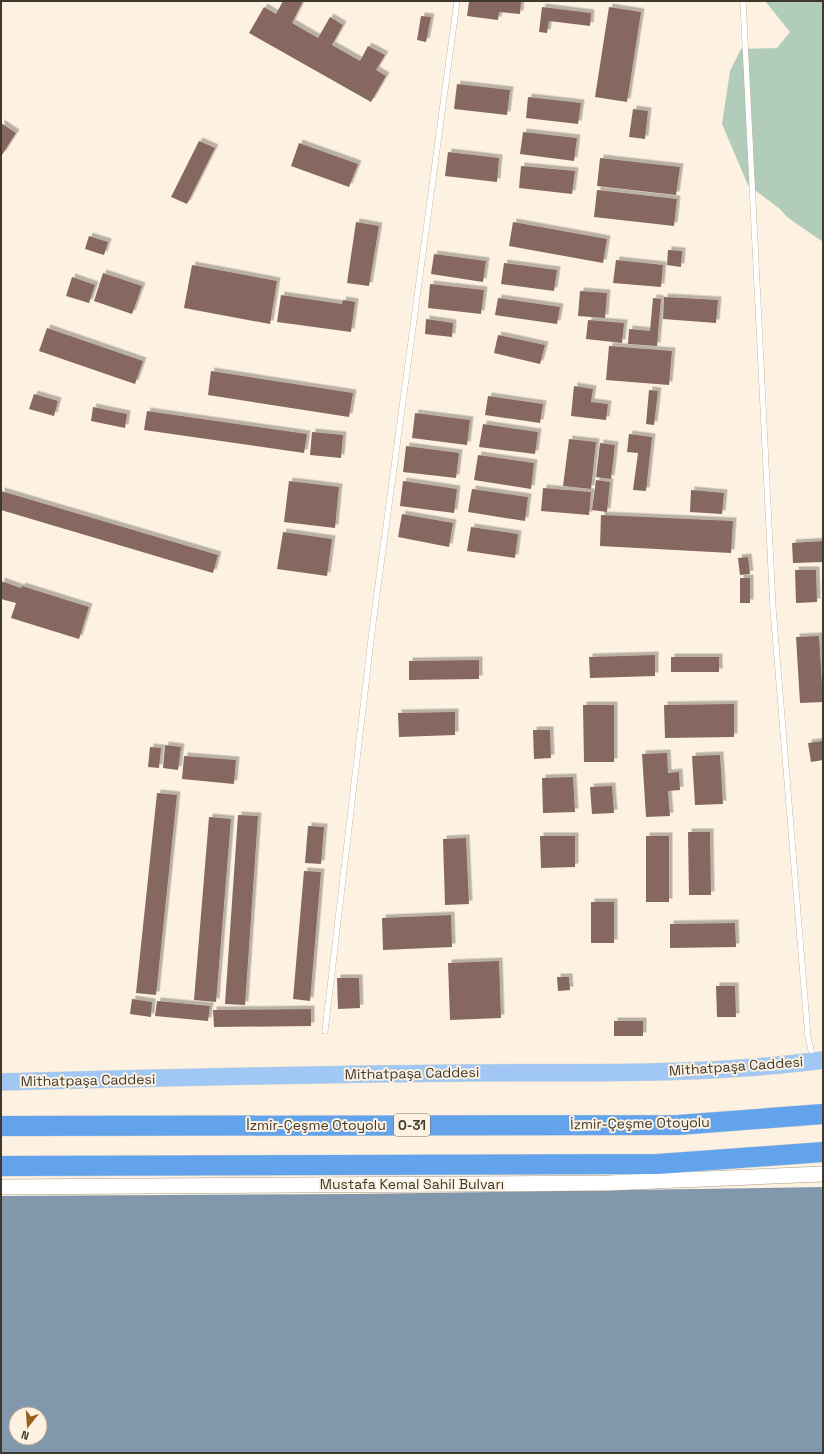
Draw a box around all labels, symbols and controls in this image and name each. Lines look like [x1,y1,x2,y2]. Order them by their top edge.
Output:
street label: Mithatpaşa Caddesi [668,1052,804,1080]
street label: Mithatpaşa Caddesi [345,1063,479,1083]
street label: Mithatpaşa Caddesi [21,1070,155,1090]
street label: İzmir-Çeşme Otoyolu [570,1113,710,1133]
road number: O-31 [394,1114,430,1136]
street label: İzmir-Çeşme Otoyolu [246,1116,386,1134]
street label: Mustafa Kemal Sahil Bulvarı [320,1175,504,1193]
north arrow [8,1406,48,1446]
text: N [20,1428,31,1443]

